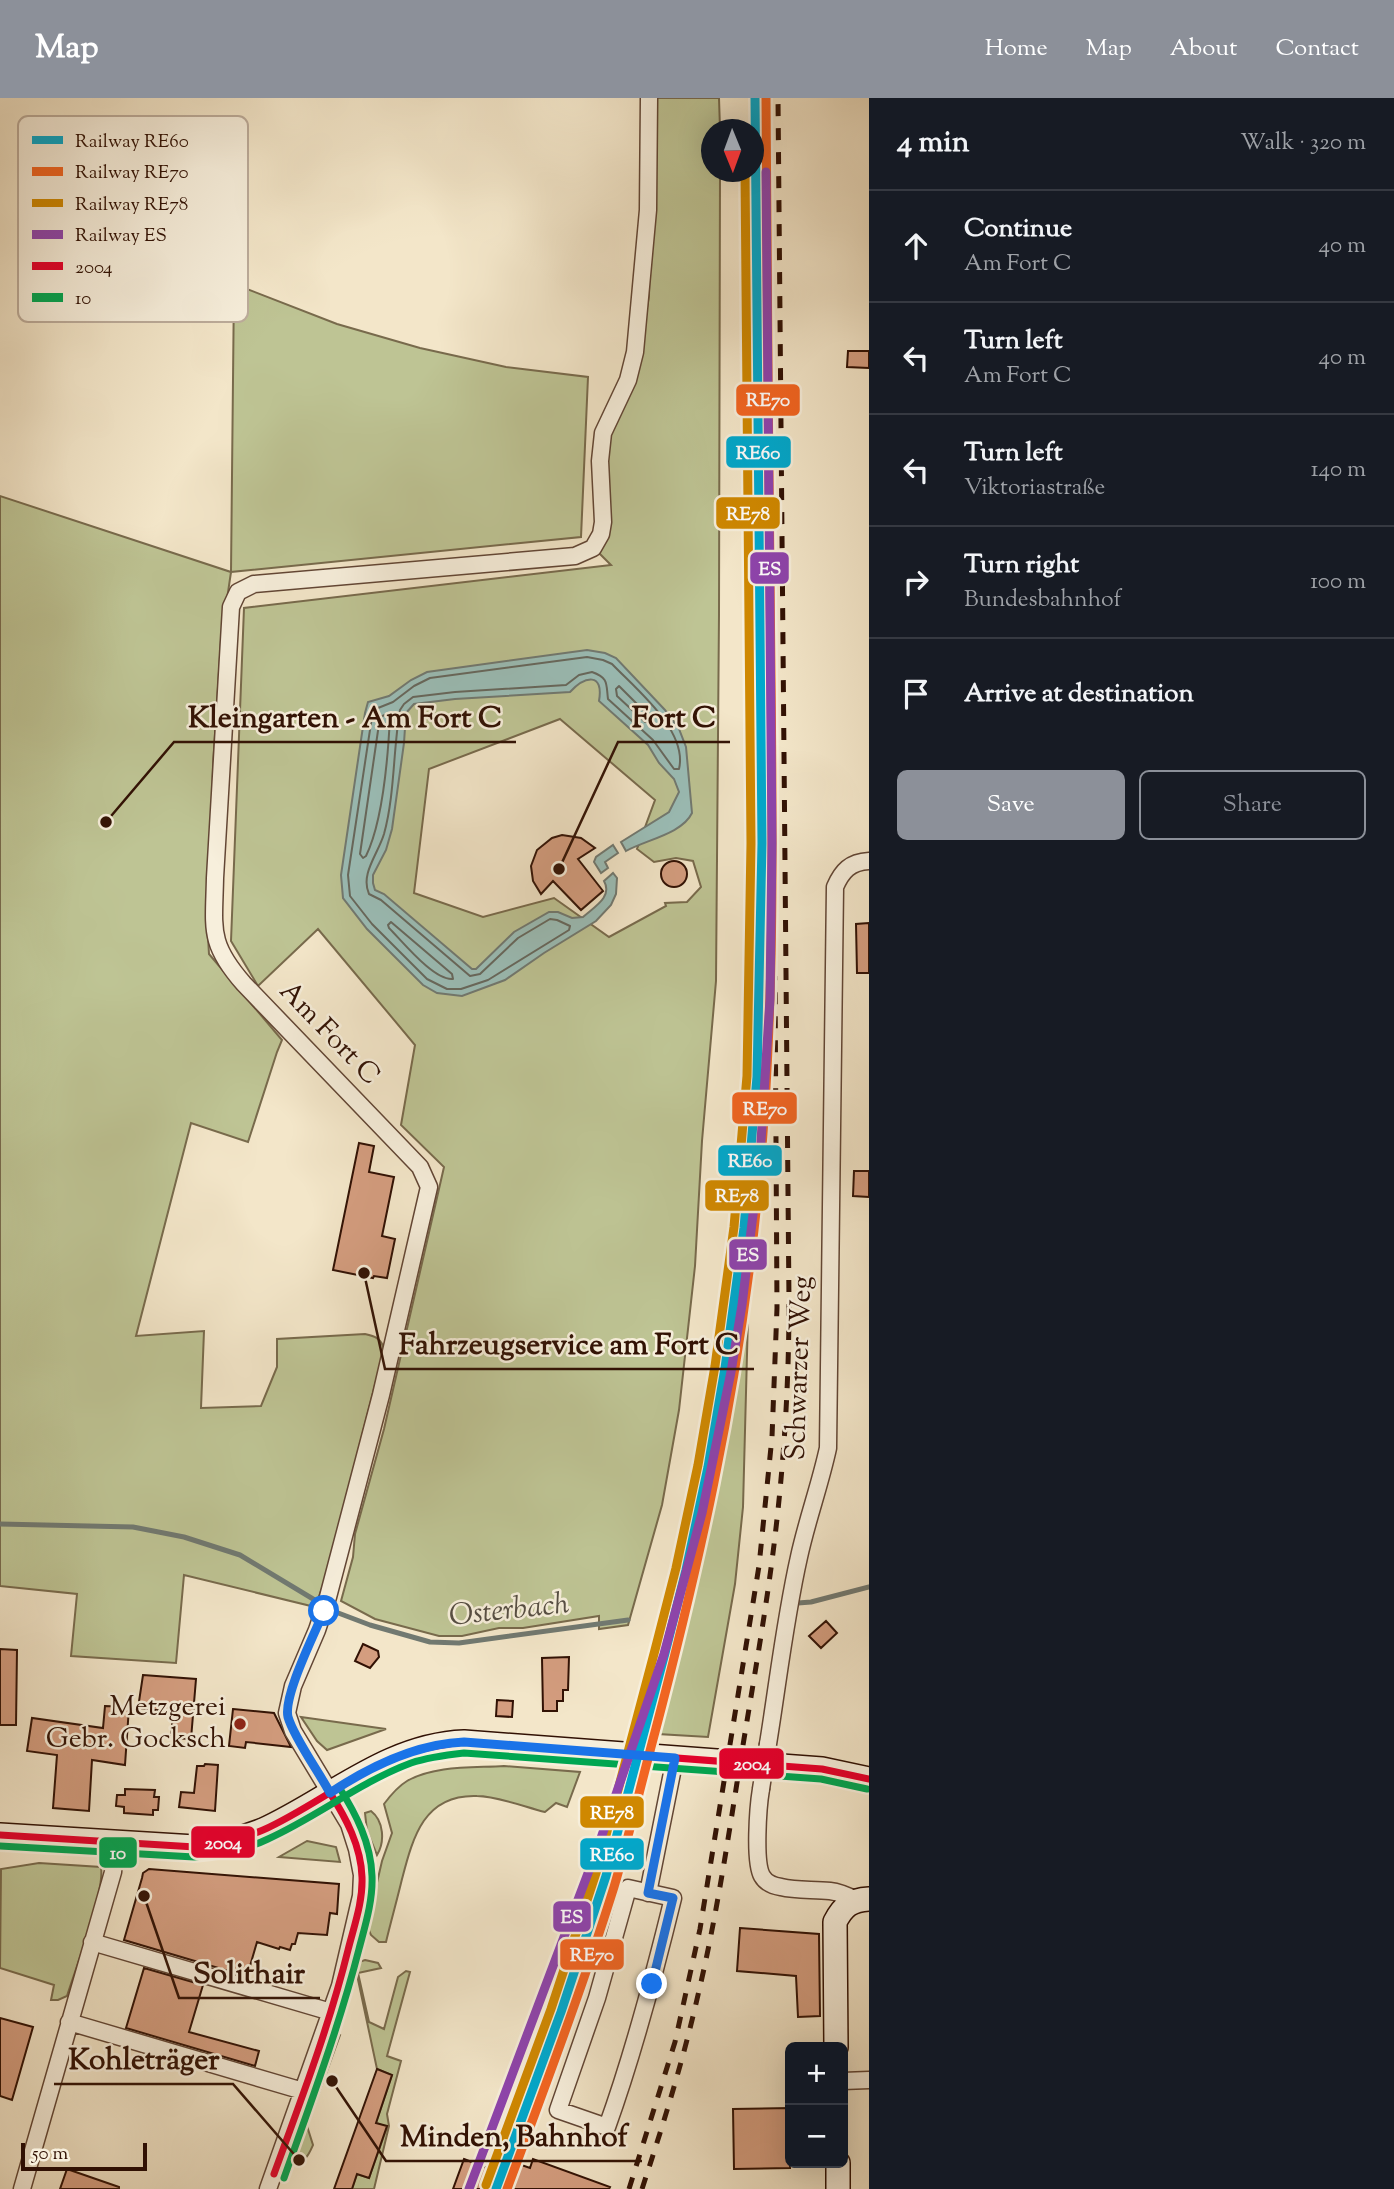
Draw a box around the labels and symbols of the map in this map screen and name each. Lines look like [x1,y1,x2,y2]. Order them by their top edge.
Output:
legend [18,116,248,322]
north arrow [701,119,764,182]
text: Railway RE60 [75,129,189,156]
text: Railway RE70 [75,160,188,187]
text: Railway RE78 [75,192,188,219]
text: Railway ES [75,223,167,250]
text: 2004 [75,255,113,282]
text: 10 [75,286,91,313]
line badge: RE70 [735,383,801,417]
text: RE70 [746,388,790,415]
line badge: RE60 [725,435,792,469]
text: RE60 [736,441,780,468]
line badge: RE78 [715,496,781,530]
text: RE78 [726,502,771,529]
line badge: ES [749,551,790,585]
text: ES [759,557,781,584]
callout: Kleingarten - Am Fort C [174,691,516,742]
callout: Fort C [618,691,730,742]
text: Kleingarten - Am Fort C [188,698,502,741]
text: Fort C [632,698,716,741]
street label: Am Fort C [269,973,389,1095]
line badge: RE70 [731,1091,798,1125]
text: RE70 [743,1097,787,1124]
line badge: RE60 [717,1144,783,1177]
text: RE60 [728,1149,772,1176]
line badge: RE78 [704,1179,770,1212]
text: RE78 [715,1184,760,1211]
line badge: ES [728,1238,768,1271]
text: ES [737,1243,759,1270]
street label: Schwarzer Weg [777,1275,823,1461]
callout: Fahrzeugservice am Fort C [385,1318,754,1369]
text: Fahrzeugservice am Fort C [399,1325,739,1368]
water label: Osterbach [447,1583,572,1639]
route start [308,1595,339,1626]
place label: Metzgerei Gebr. Gocksch [46,1688,226,1760]
marker: Metzgerei Gebr. Gocksch [232,1716,248,1732]
line badge: 2004 [718,1747,785,1780]
text: 2004 [733,1752,771,1779]
line badge: RE78 [579,1795,645,1829]
text: RE78 [590,1801,635,1828]
line badge: 2004 [190,1825,256,1859]
text: 2004 [204,1831,242,1858]
line badge: 10 [98,1836,138,1869]
line badge: RE60 [579,1837,645,1871]
text: 10 [110,1841,126,1868]
text: RE60 [590,1843,634,1870]
line badge: ES [552,1900,592,1933]
text: ES [561,1905,583,1932]
line badge: RE70 [559,1938,625,1971]
text: RE70 [570,1943,614,1970]
callout: Solithair [179,1947,320,1998]
text: Solithair [193,1954,306,1997]
route end [636,1968,667,1999]
callout: Kohleträger [54,2033,233,2084]
text: Kohleträger [69,2040,220,2083]
callout: Minden, Bahnhof [386,2110,642,2161]
text: Minden, Bahnhof [400,2117,630,2160]
scale bar [21,2140,147,2172]

